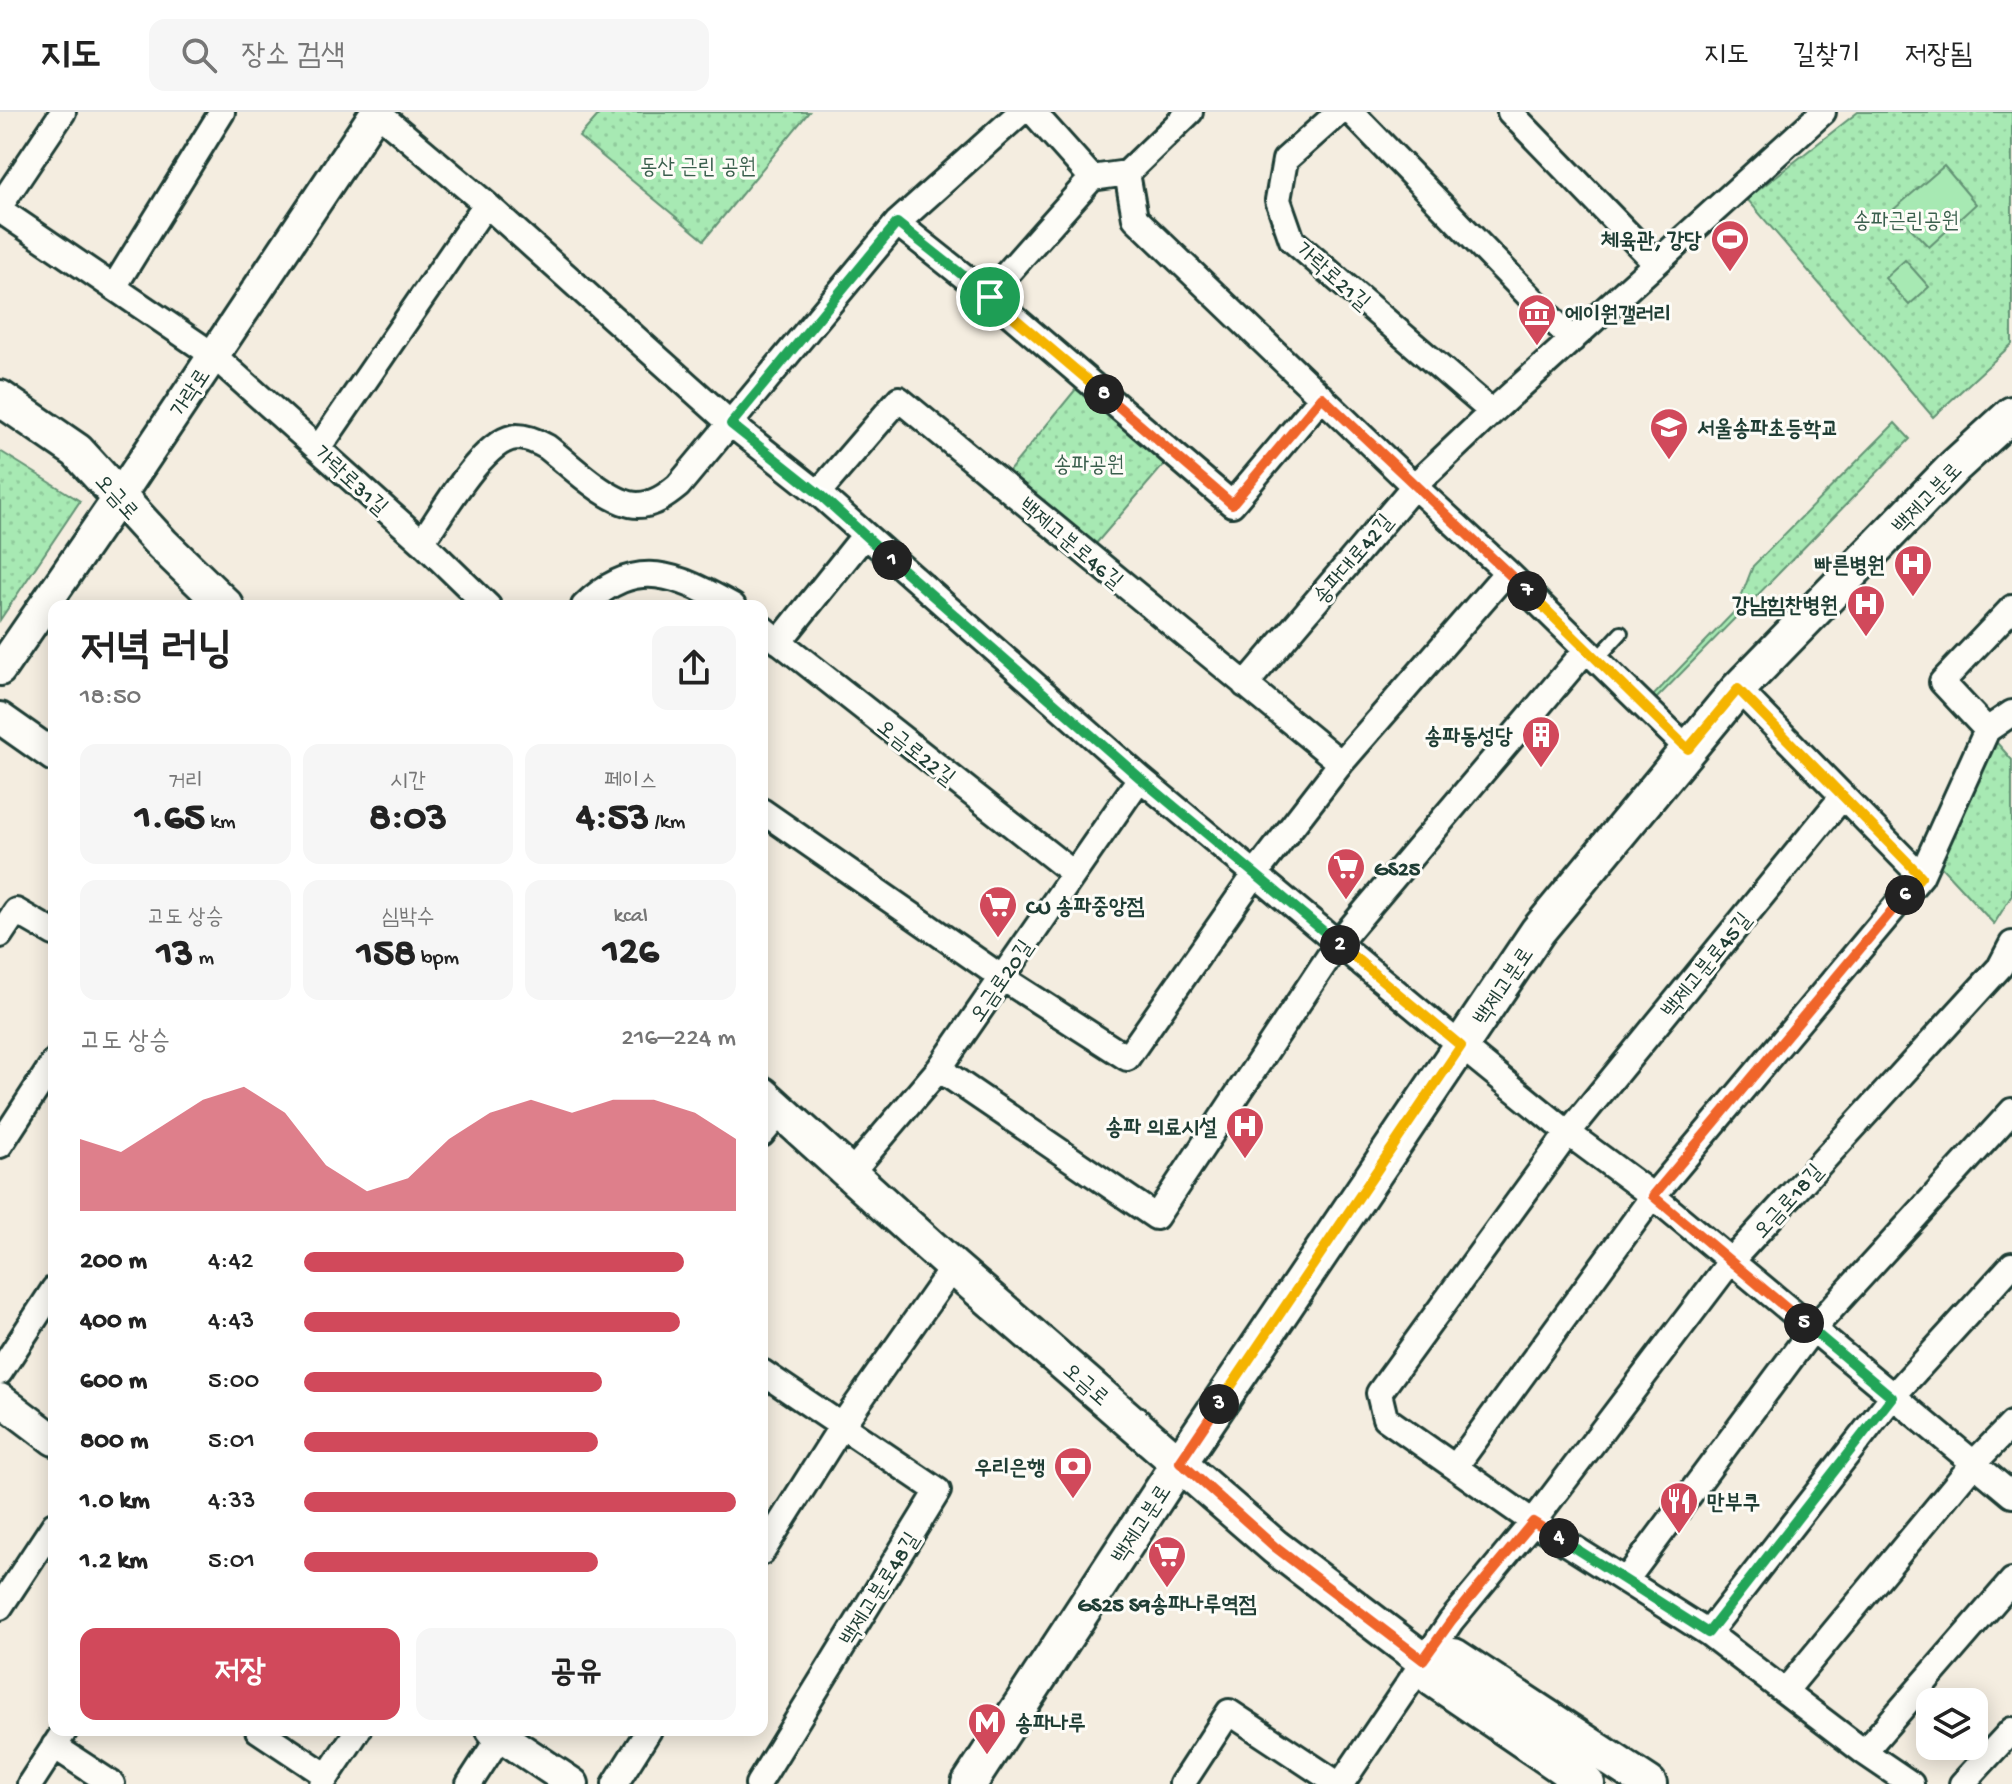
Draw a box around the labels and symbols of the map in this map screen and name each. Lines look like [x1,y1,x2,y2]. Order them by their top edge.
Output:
park label: 동산 근린 공원 [640,156,756,182]
park label: 송파근린공원 [1853,210,1959,236]
sports icon: 체육관, 강당 [1709,218,1751,273]
place label: 체육관, 강당 [1600,230,1702,256]
street label: 가락로21길 [1289,239,1374,318]
pin [956,263,1024,331]
museum icon: 에이원갤러리 [1516,292,1558,347]
place label: 에이원갤러리 [1565,304,1671,330]
street label: 가락로 [167,365,218,424]
pin: 8 [1084,374,1124,414]
school or university icon: 서울송파초등학교 [1648,406,1690,461]
place label: 서울송파초등학교 [1697,417,1839,444]
street label: 가락로31길 [307,442,392,522]
park label: 송파공원 [1054,454,1124,480]
street label: 백제고분로 [1889,459,1969,541]
street label: 오금로 [88,470,142,527]
street label: 백제고분로46길 [1012,494,1127,596]
street label: 송파대로42길 [1310,510,1400,611]
pin: 1 [872,540,912,580]
hospital icon: 빠른병원 [1892,543,1934,598]
place label: 빠른병원 [1814,555,1885,581]
pin: 7 [1507,571,1547,611]
hospital icon: 강남힘찬병원 [1845,583,1887,638]
place label: 강남힘찬병원 [1732,595,1838,621]
building icon: 송파동성당 [1520,714,1562,769]
street label: 오금로22길 [870,715,959,793]
place label: 송파동성당 [1424,725,1513,752]
supermarket icon: GS25 [1325,846,1367,901]
place label: GS25 [1374,858,1421,884]
pin: 6 [1885,875,1925,915]
supermarket icon: CU 송파중앙점 [977,884,1019,939]
place label: CU 송파중앙점 [1025,895,1145,922]
street label: 백제고분로45길 [1658,908,1759,1025]
pin: 2 [1320,925,1360,965]
street label: 오금로20길 [966,936,1041,1029]
street label: 백제고분로 [1470,943,1541,1031]
hospital icon: 송파 의료시설 [1224,1105,1266,1160]
place label: 송파 의료시설 [1106,1116,1217,1143]
street label: 오금로18길 [1750,1160,1831,1245]
pin: 5 [1784,1303,1824,1343]
street label: 오금로 [1056,1359,1113,1413]
pin: 3 [1199,1384,1239,1424]
bank icon: 우리은행 [1052,1445,1094,1500]
place label: 우리은행 [974,1457,1045,1483]
restaurant icon: 만부쿠 [1658,1480,1700,1535]
street label: 백제고분로 [1108,1481,1178,1569]
place label: 만부쿠 [1707,1492,1760,1518]
pin: 4 [1539,1518,1579,1558]
street label: 백제고분로48길 [836,1528,927,1652]
supermarket icon: GS25 S9송파나루역점 [1146,1534,1188,1589]
place label: GS25 S9송파나루역점 [1077,1593,1257,1620]
metro station icon: 송파나루 [966,1701,1008,1756]
place label: 송파나루 [1015,1712,1086,1739]

